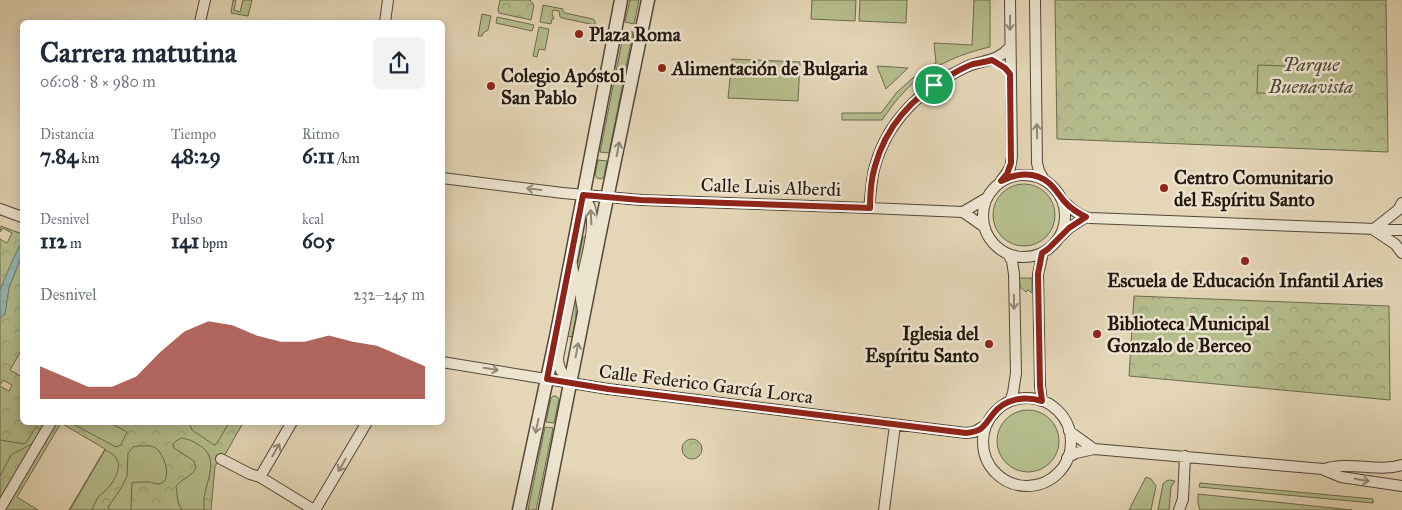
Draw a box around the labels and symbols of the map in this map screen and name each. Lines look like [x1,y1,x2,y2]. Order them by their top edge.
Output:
one-way arrow [1005,15,1015,31]
place label: Plaza Roma [589,23,682,46]
marker: Plaza Roma [573,28,585,40]
park label: Parque Buenavista [1268,53,1353,98]
place label: Alimentación de Bulgaria [670,57,869,81]
marker: Alimentación de Bulgaria [656,62,668,74]
place label: Colegio Apóstol San Pablo [501,64,626,109]
pin [913,64,955,106]
marker: Colegio Apóstol San Pablo [485,80,497,92]
one-way arrow [1032,123,1042,140]
one-way arrow [614,142,623,158]
place label: Centro Comunitario del Espíritu Santo [1174,166,1334,212]
street label: Calle Luis Alberdi [700,173,842,201]
marker: Centro Comunitario del Espíritu Santo [1158,182,1170,194]
one-way arrow [527,184,543,194]
one-way arrow [587,209,596,225]
marker: Escuela de Educación Infantil Aries [1239,255,1251,267]
place label: Escuela de Educación Infantil Aries [1107,269,1383,292]
one-way arrow [1009,293,1019,309]
place label: Biblioteca Municipal Gonzalo de Berceo [1107,312,1270,357]
place label: Iglesia del Espíritu Santo [865,322,980,368]
marker: Biblioteca Municipal Gonzalo de Berceo [1091,328,1103,340]
marker: Iglesia del Espíritu Santo [983,338,995,350]
one-way arrow [573,342,582,358]
street label: Calle Federico García Lorca [598,359,815,409]
one-way arrow [482,364,498,374]
one-way arrow [531,418,541,434]
one-way arrow [271,443,281,457]
one-way arrow [336,457,346,471]
one-way arrow [1353,475,1369,485]

